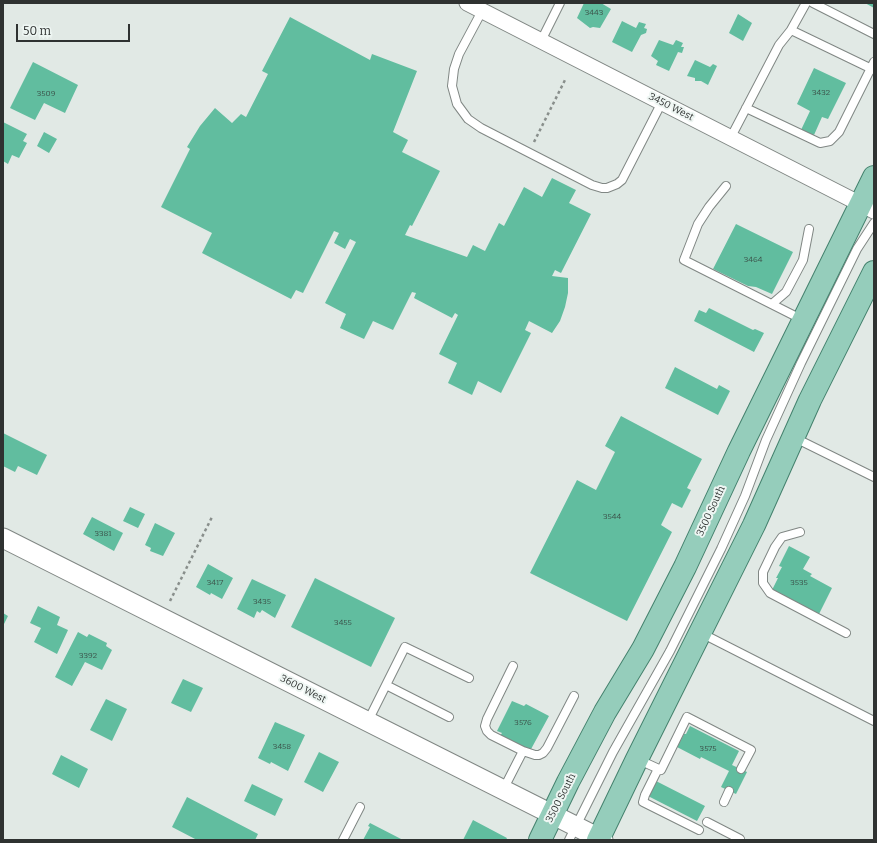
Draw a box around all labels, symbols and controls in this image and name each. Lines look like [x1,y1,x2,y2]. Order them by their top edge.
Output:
house number: 3443 [585,8,603,18]
scale bar [18,16,132,42]
text: 50 m [23,24,51,38]
house number: 3432 [812,88,830,98]
house number: 3509 [37,89,55,99]
street label: 3450 West [647,91,695,123]
house number: 3464 [744,255,762,265]
street label: 3500 South [694,484,728,538]
house number: 3544 [603,512,621,522]
house number: 3381 [94,529,112,539]
house number: 3417 [207,578,223,588]
house number: 3535 [790,578,808,588]
house number: 3435 [253,597,271,607]
house number: 3455 [334,618,352,628]
house number: 3392 [79,651,97,661]
street label: 3600 West [278,672,328,706]
house number: 3576 [514,718,532,728]
house number: 3458 [273,742,291,752]
house number: 3575 [700,744,716,754]
street label: 3500 South [544,771,578,825]

